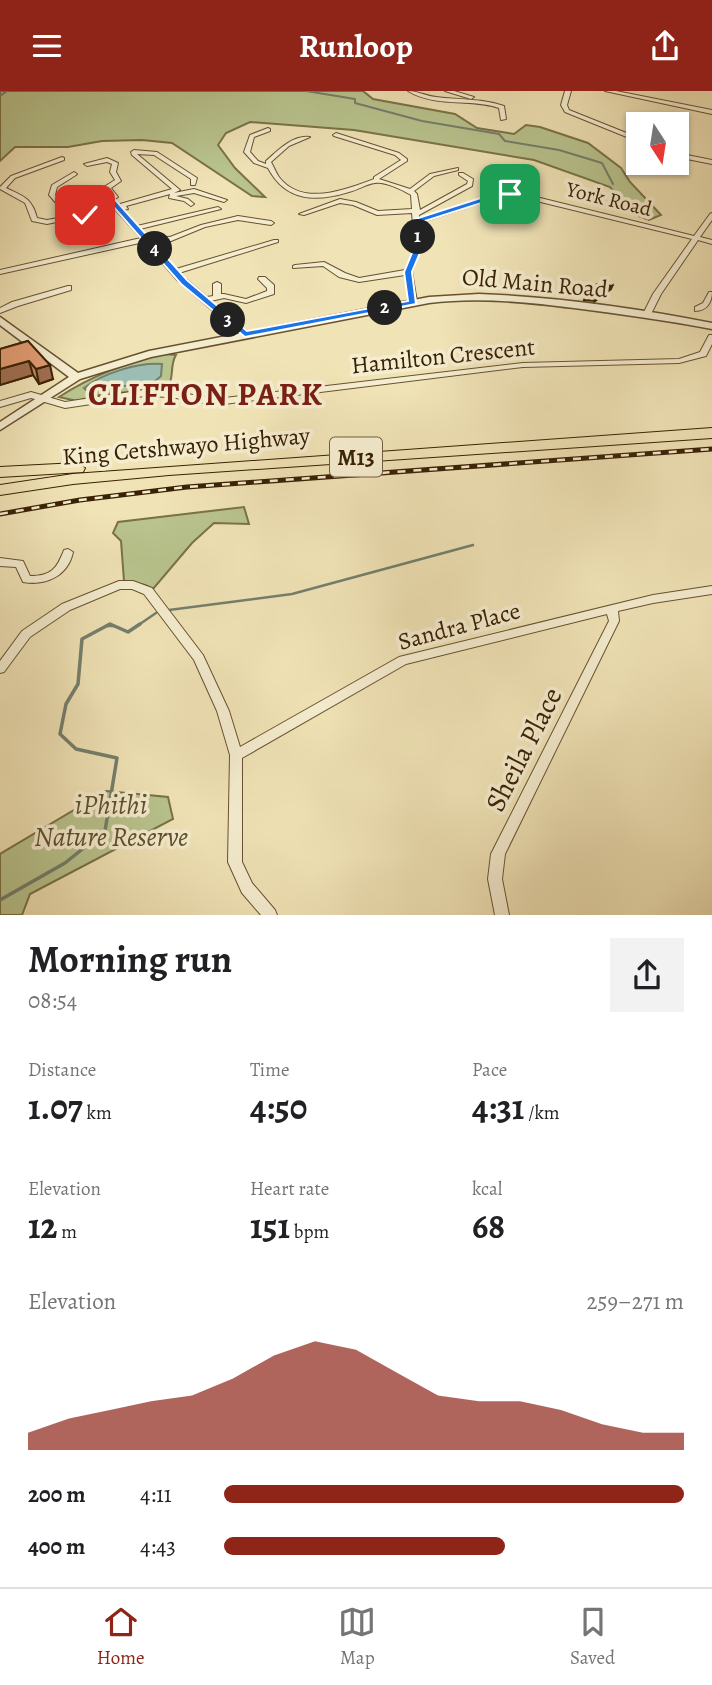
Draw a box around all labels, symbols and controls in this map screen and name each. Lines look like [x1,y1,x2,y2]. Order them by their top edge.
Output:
text: Runloop [299,24,413,68]
icon: menu [28,27,66,65]
icon: share [646,27,684,65]
north arrow [626,112,690,175]
map controls [626,112,689,175]
pin [480,164,540,224]
icon: arrive [491,175,529,213]
street label: York Road [562,175,655,223]
pin [55,185,115,245]
icon: check [66,196,104,234]
pin: 1 [400,219,436,255]
text: 1 [414,223,421,249]
pin: 4 [138,231,172,267]
text: 4 [150,235,159,261]
street label: Old Main Road [461,261,609,305]
pin: 2 [368,291,402,325]
text: 2 [380,294,389,320]
pin: 3 [210,303,246,337]
text: 3 [223,306,232,332]
street label: Hamilton Crescent [349,330,537,382]
district label: CLIFTON PARK [88,372,324,416]
street label: King Cetshwayo Highway [61,419,311,473]
road number: M13 [330,437,382,477]
street label: Sandra Place [394,594,524,658]
street label: Sheila Place [476,681,571,818]
park label: iPhithi Nature Reserve [34,786,188,856]
text: Morning run [28,933,232,985]
button: share [610,938,684,1012]
text: 08:54 [28,985,77,1016]
text: Distance [28,1057,96,1083]
text: Time [250,1057,289,1083]
text: Pace [472,1057,507,1083]
text: 1.07 [28,1083,83,1131]
text: 4:50 [250,1083,307,1131]
text: 4:31 [472,1083,524,1131]
text: km [83,1100,112,1126]
text: /km [524,1100,560,1126]
text: Elevation [28,1176,101,1202]
text: Heart rate [250,1176,329,1202]
text: kcal [472,1176,502,1202]
text: 12 [28,1202,57,1250]
text: 151 [250,1202,290,1250]
text: 68 [472,1202,505,1250]
text: m [57,1219,77,1245]
text: bpm [290,1219,329,1245]
text: Elevation [28,1286,116,1317]
text: 259–271 m [587,1286,684,1317]
text: 200 m [28,1479,86,1510]
text: 4:11 [140,1479,172,1510]
text: 400 m [28,1531,85,1562]
text: 4:43 [140,1531,176,1562]
tab: Home [97,1603,145,1671]
tab: Map [338,1603,376,1671]
tab: Saved [570,1603,615,1671]

